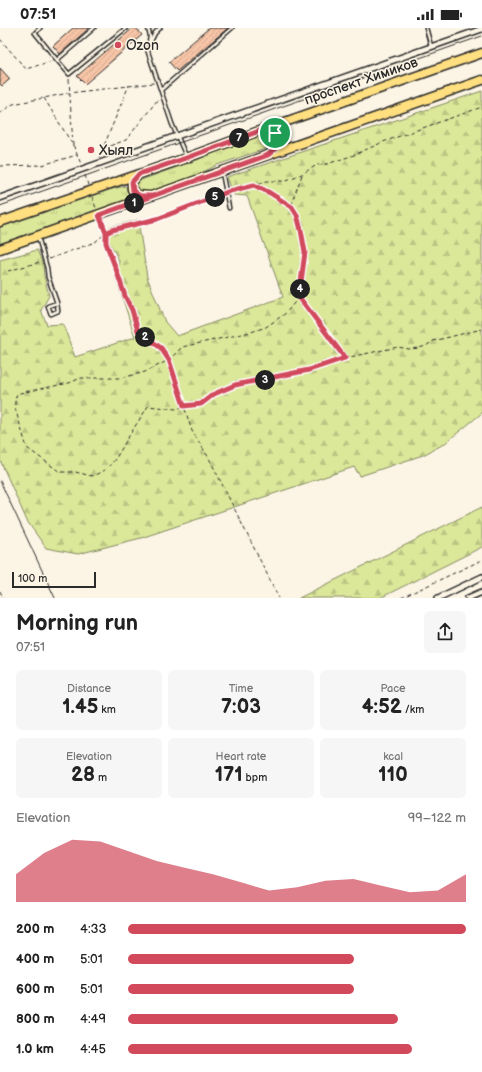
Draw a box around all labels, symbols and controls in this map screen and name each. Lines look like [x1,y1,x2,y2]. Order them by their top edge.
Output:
text: 07:51 [20,5,56,24]
place label: Ozon [126,37,159,54]
marker: Ozon [113,40,123,50]
street label: проспект Химиков [302,53,421,108]
pin [258,116,292,150]
icon: arrive [264,122,286,144]
pin: 7 [229,128,249,148]
text: 7 [236,131,242,144]
place label: Хыял [99,142,133,159]
marker: Хыял [86,145,96,155]
pin: 5 [205,187,225,207]
text: 5 [212,190,218,203]
pin: 1 [124,193,144,213]
text: 1 [132,196,136,209]
pin: 4 [290,279,310,299]
text: 4 [297,282,303,295]
pin: 2 [135,327,155,347]
text: 2 [142,330,148,343]
pin: 3 [255,370,275,390]
text: 3 [262,373,268,386]
scale bar [12,570,96,589]
text: 100 m [18,572,47,585]
text: Morning run [16,610,138,637]
button: share [424,611,466,653]
text: 07:51 [16,639,45,655]
text: Distance [67,682,111,695]
text: Time [229,682,253,695]
text: Pace [380,682,406,695]
text: 1.45 [62,695,98,719]
text: 7:03 [221,695,261,719]
text: 4:52 [362,695,402,719]
text: km [98,703,116,716]
text: /km [402,703,424,716]
text: Elevation [66,750,112,763]
text: Heart rate [216,750,266,763]
text: kcal [383,750,403,763]
text: 28 [71,763,95,787]
text: 171 [215,763,243,787]
text: 110 [378,763,408,787]
text: m [95,771,107,784]
text: bpm [243,771,267,784]
text: Elevation [16,810,70,826]
text: 99–122 m [408,810,466,826]
text: 200 m [16,921,54,937]
text: 4:33 [80,921,107,937]
text: 400 m [16,951,54,967]
text: 5:01 [80,951,103,967]
text: 600 m [16,981,55,997]
text: 5:01 [80,981,103,997]
text: 800 m [16,1011,55,1027]
text: 4:49 [80,1011,106,1027]
text: 1.0 km [16,1041,54,1057]
text: 4:45 [80,1041,106,1057]

